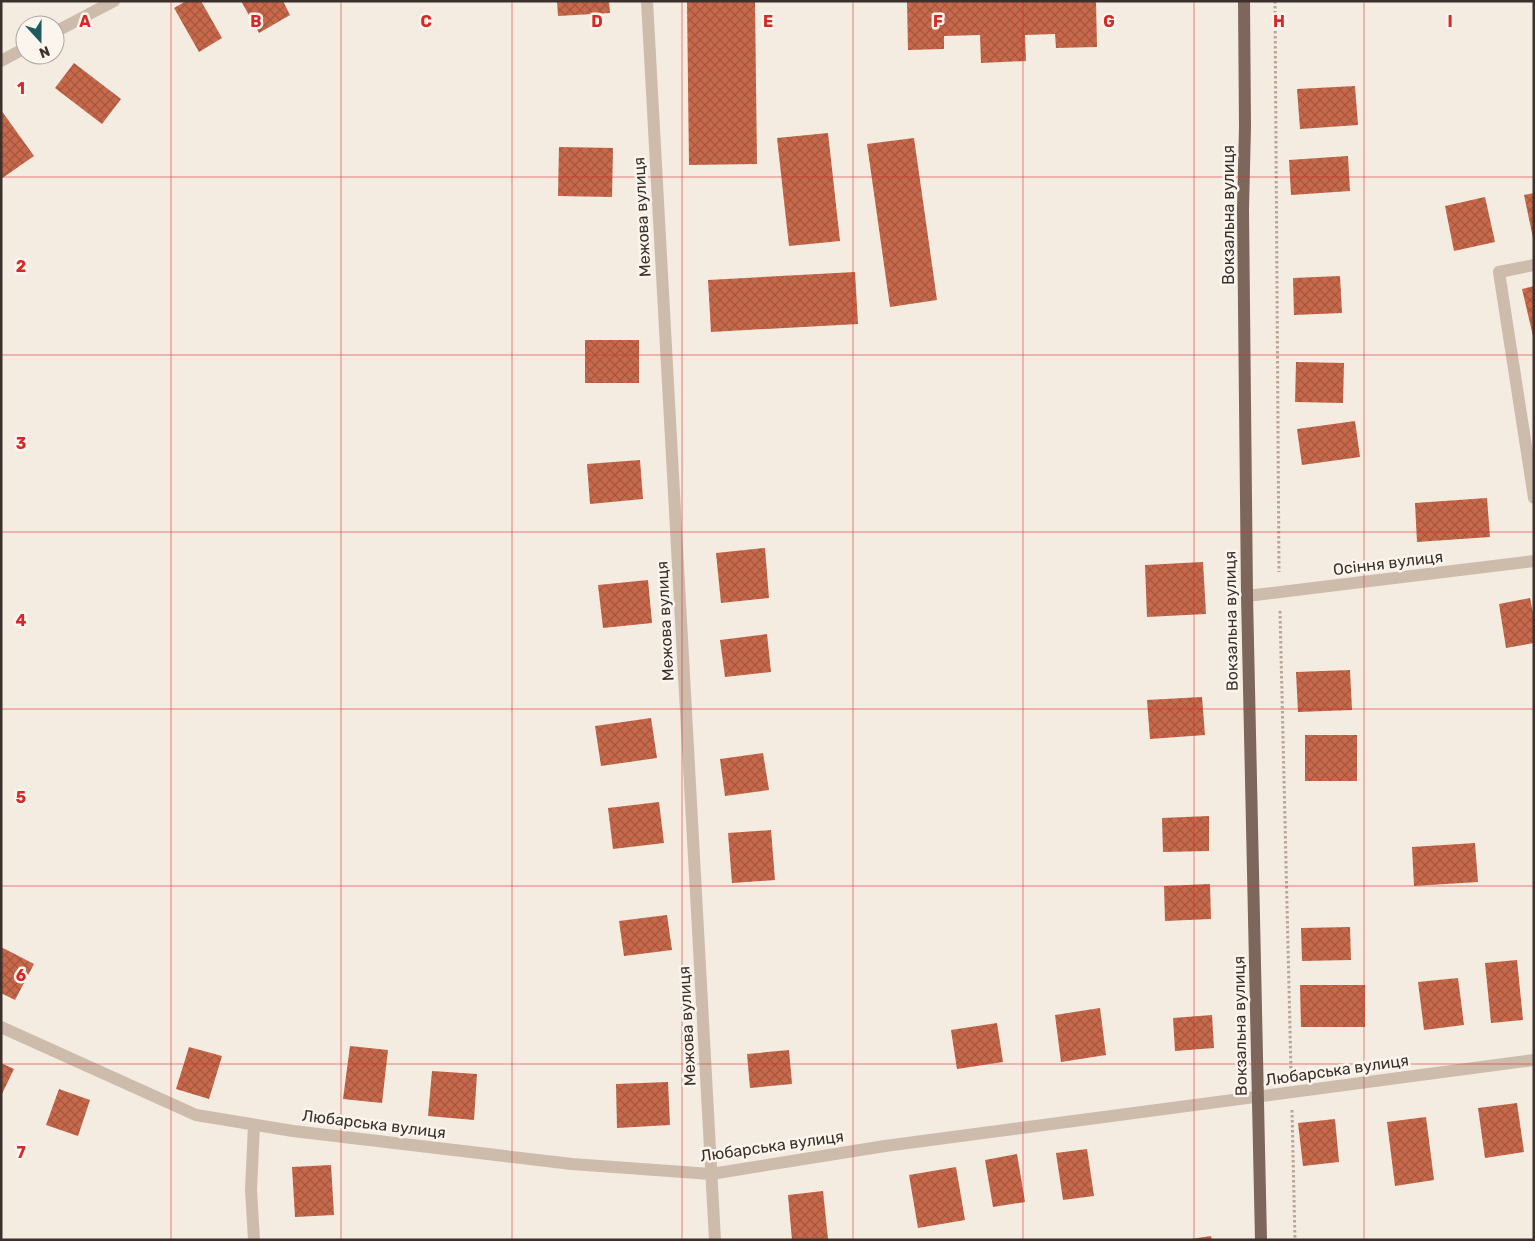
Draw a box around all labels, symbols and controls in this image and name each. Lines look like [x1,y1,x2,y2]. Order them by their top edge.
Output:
text: A [79,12,91,31]
text: B [250,12,262,31]
text: C [420,12,432,31]
text: D [591,12,603,31]
text: E [763,12,773,31]
text: F [933,12,943,31]
text: G [1103,12,1115,31]
text: H [1273,12,1285,31]
text: I [1447,12,1453,31]
north arrow [15,15,65,65]
text: N [37,42,52,61]
text: 1 [17,79,25,98]
street label: Вокзальна вулиця [1219,145,1238,285]
street label: Межова вулиця [629,156,655,278]
text: 2 [16,257,26,276]
text: 3 [16,434,26,453]
street label: Осіння вулиця [1332,547,1444,579]
street label: Вокзальна вулиця [1220,551,1242,691]
street label: Межова вулиця [652,560,678,682]
text: 4 [16,611,27,630]
text: 5 [16,788,26,807]
street label: Вокзальна вулиця [1229,956,1251,1096]
street label: Межова вулиця [674,965,700,1087]
text: 6 [16,966,26,985]
street label: Любарська вулиця [1264,1051,1410,1089]
street label: Любарська вулиця [301,1106,447,1142]
street label: Любарська вулиця [699,1127,845,1165]
text: 7 [16,1143,26,1162]

